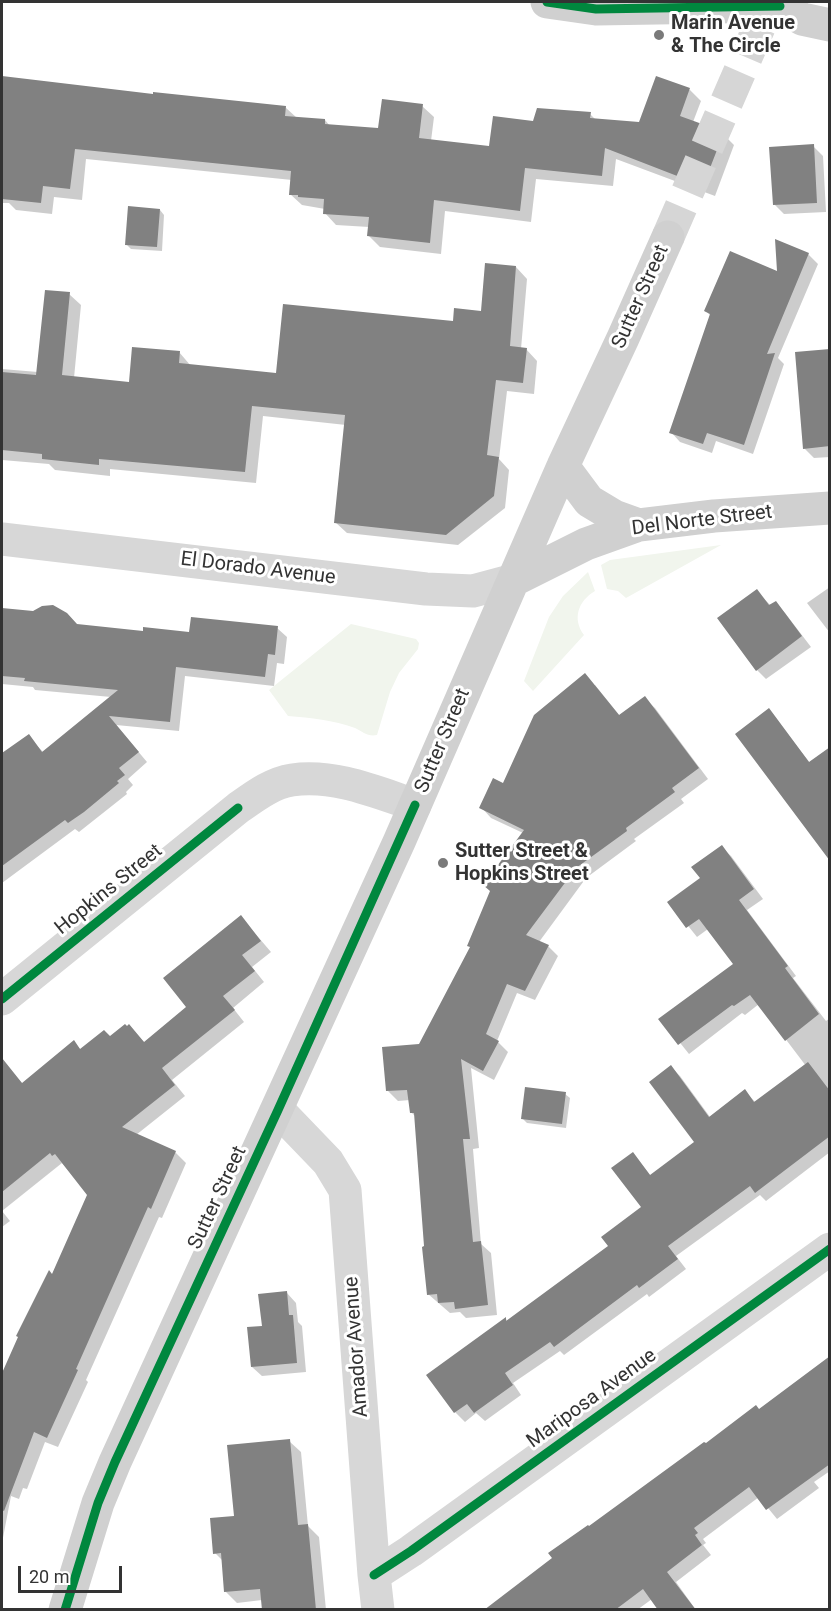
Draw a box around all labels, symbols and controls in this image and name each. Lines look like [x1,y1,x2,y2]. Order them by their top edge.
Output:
place label: Marin Avenue & The Circle [671,12,795,59]
marker: Marin Avenue & The Circle [652,28,666,42]
street label: Sutter Street [607,241,675,353]
street label: Del Norte Street [630,500,774,542]
street label: El Dorado Avenue [179,548,337,590]
street label: Sutter Street [410,685,476,797]
street label: Hopkins Street [51,839,167,941]
place label: Sutter Street & Hopkins Street [455,840,589,887]
marker: Sutter Street & Hopkins Street [436,856,450,870]
street label: Sutter Street [184,1143,252,1253]
street label: Amador Avenue [340,1276,374,1418]
street label: Mariposa Avenue [523,1344,661,1454]
scale bar [21,1554,124,1592]
text: 20 m [29,1566,69,1587]

